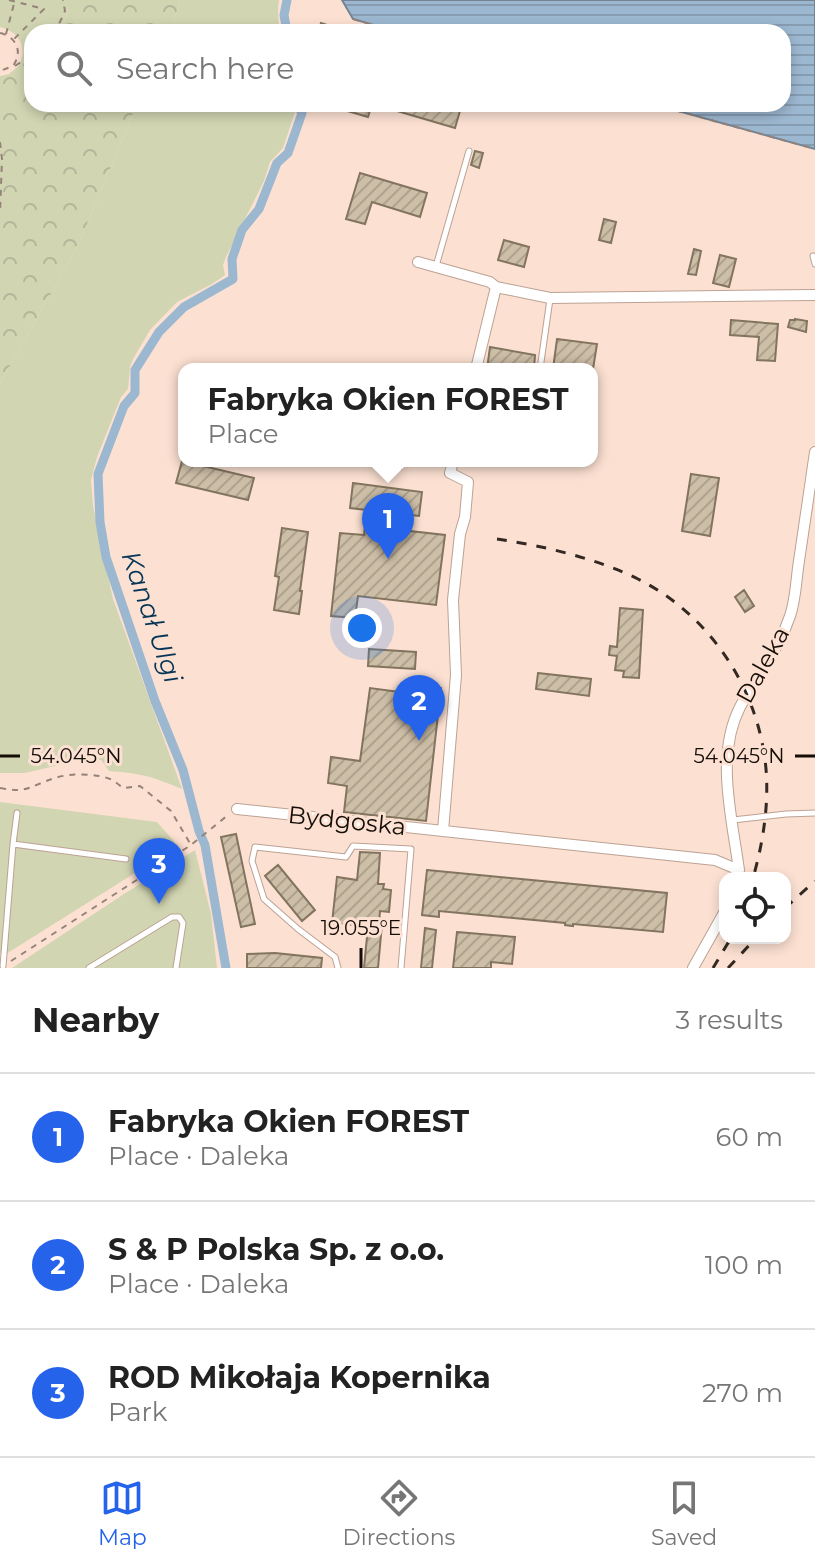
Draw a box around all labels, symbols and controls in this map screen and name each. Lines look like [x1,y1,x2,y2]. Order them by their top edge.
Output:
search box [24,24,791,112]
icon: search [52,46,96,90]
text: Search here [116,50,294,87]
popup [178,363,598,467]
text: Fabryka Okien FOREST [207,381,569,418]
text: Place [207,418,279,450]
pin: 1 [362,493,414,559]
water label: Kanał Ulgi [115,547,190,688]
your location [342,608,382,648]
street label: Daleka [730,621,795,708]
pin: 2 [393,675,445,741]
text: 54.045°N [30,744,122,768]
text: 54.045°N [693,744,785,768]
street label: Bydgoska [287,800,407,841]
pin: 3 [133,838,185,904]
map controls [719,872,791,944]
button: locate [719,872,791,944]
text: 19.055°E [321,916,401,940]
text: Nearby [32,999,159,1041]
text: 3 results [676,1004,783,1036]
text: Fabryka Okien FOREST [108,1103,469,1140]
text: 1 [53,1121,63,1153]
text: 60 m [716,1121,783,1153]
text: Place · Daleka [108,1140,289,1172]
text: S & P Polska Sp. z o.o. [108,1231,444,1268]
text: 2 [50,1249,66,1281]
text: 100 m [705,1249,783,1281]
text: Place · Daleka [108,1268,289,1300]
text: ROD Mikołaja Kopernika [108,1359,491,1396]
text: 3 [50,1377,66,1409]
text: 270 m [702,1377,783,1409]
text: Park [108,1396,167,1428]
tab: Map [98,1476,147,1551]
tab: Directions [343,1476,455,1551]
tab: Saved [651,1476,717,1551]

